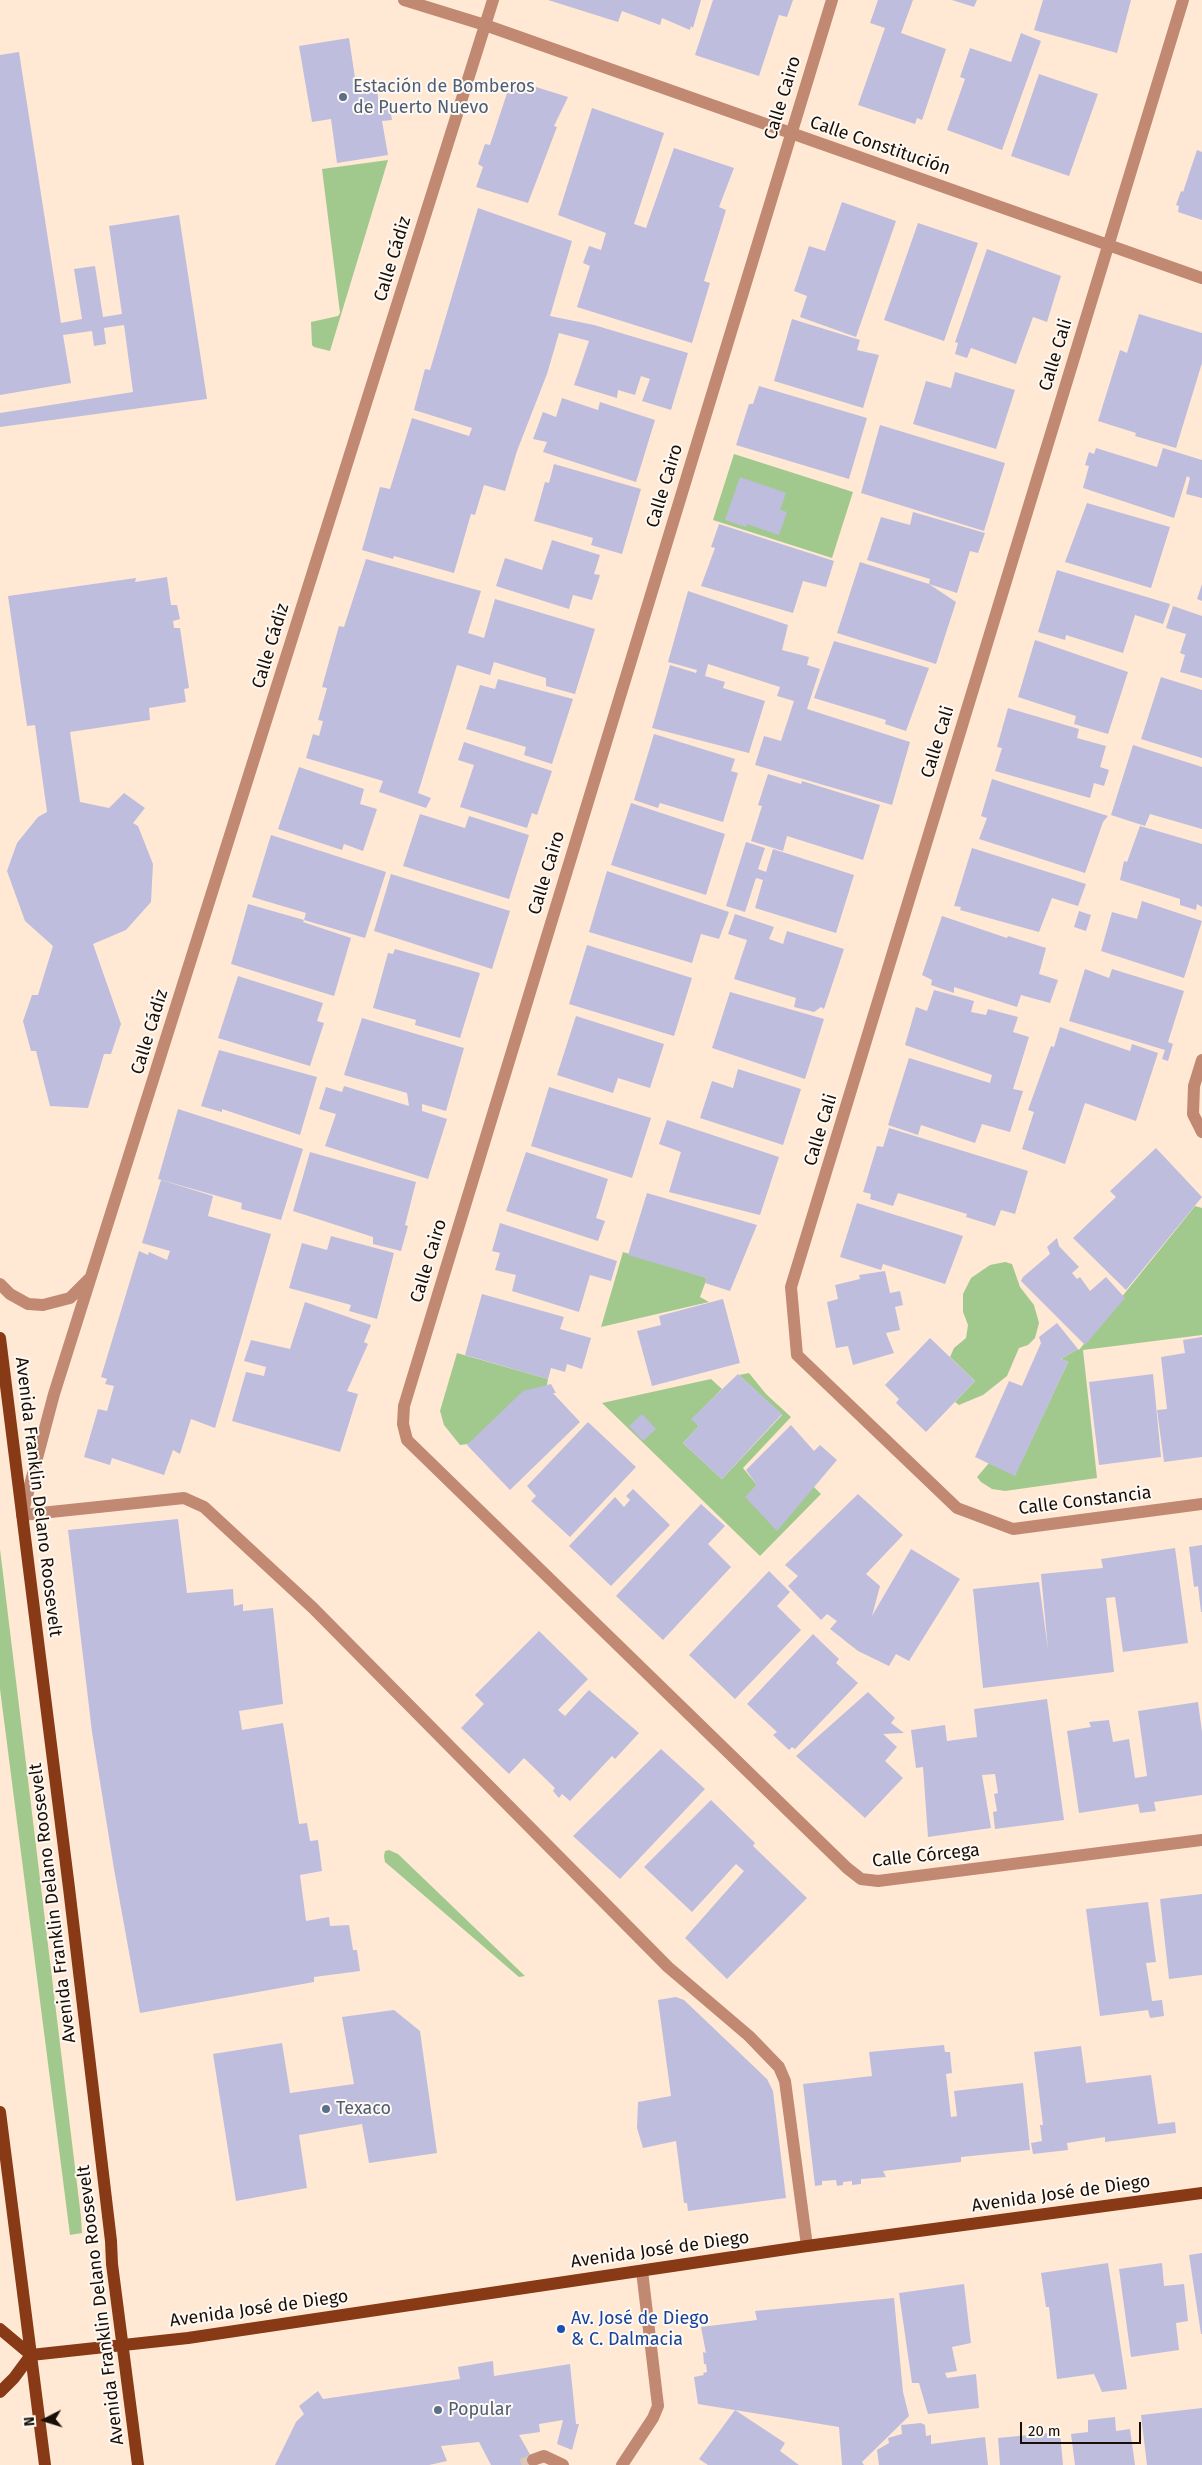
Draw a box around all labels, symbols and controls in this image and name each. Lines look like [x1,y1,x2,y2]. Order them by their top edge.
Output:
street label: Calle Cairo [760,54,806,142]
place label: Estación de Bomberos de Puerto Nuevo [353,76,535,118]
marker: Estación de Bomberos de Puerto Nuevo [337,91,349,103]
street label: Calle Constitución [807,112,953,180]
street label: Calle Cádiz [370,214,416,304]
street label: Calle Cali [1035,316,1077,394]
street label: Calle Cairo [642,442,688,530]
street label: Calle Cádiz [248,601,294,691]
street label: Calle Cali [917,703,959,781]
street label: Calle Cairo [524,829,570,917]
street label: Calle Cádiz [127,987,173,1077]
street label: Calle Cali [800,1091,842,1169]
street label: Calle Cairo [406,1217,452,1305]
street label: Avenida Franklin Delano Roosevelt [10,1356,66,1638]
street label: Calle Constancia [1017,1482,1153,1520]
street label: Avenida Franklin Delano Roosevelt [25,1762,81,2044]
street label: Calle Córcega [871,1840,981,1872]
place label: Texaco [336,2098,391,2120]
marker: Texaco [320,2103,332,2115]
street label: Avenida Franklin Delano Roosevelt [73,2164,129,2446]
street label: Avenida José de Diego [970,2171,1152,2217]
street label: Avenida José de Diego [569,2227,751,2273]
street label: Avenida José de Diego [168,2286,350,2332]
place label: Av. José de Diego & C. Dalmacia [571,2308,709,2350]
marker: Av. José de Diego & C. Dalmacia [555,2323,567,2335]
north arrow [20,2395,70,2445]
place label: Popular [448,2399,512,2421]
marker: Popular [432,2404,444,2416]
scale bar [1022,2412,1143,2444]
text: N [21,2416,38,2427]
text: 20 m [1028,2422,1061,2440]

